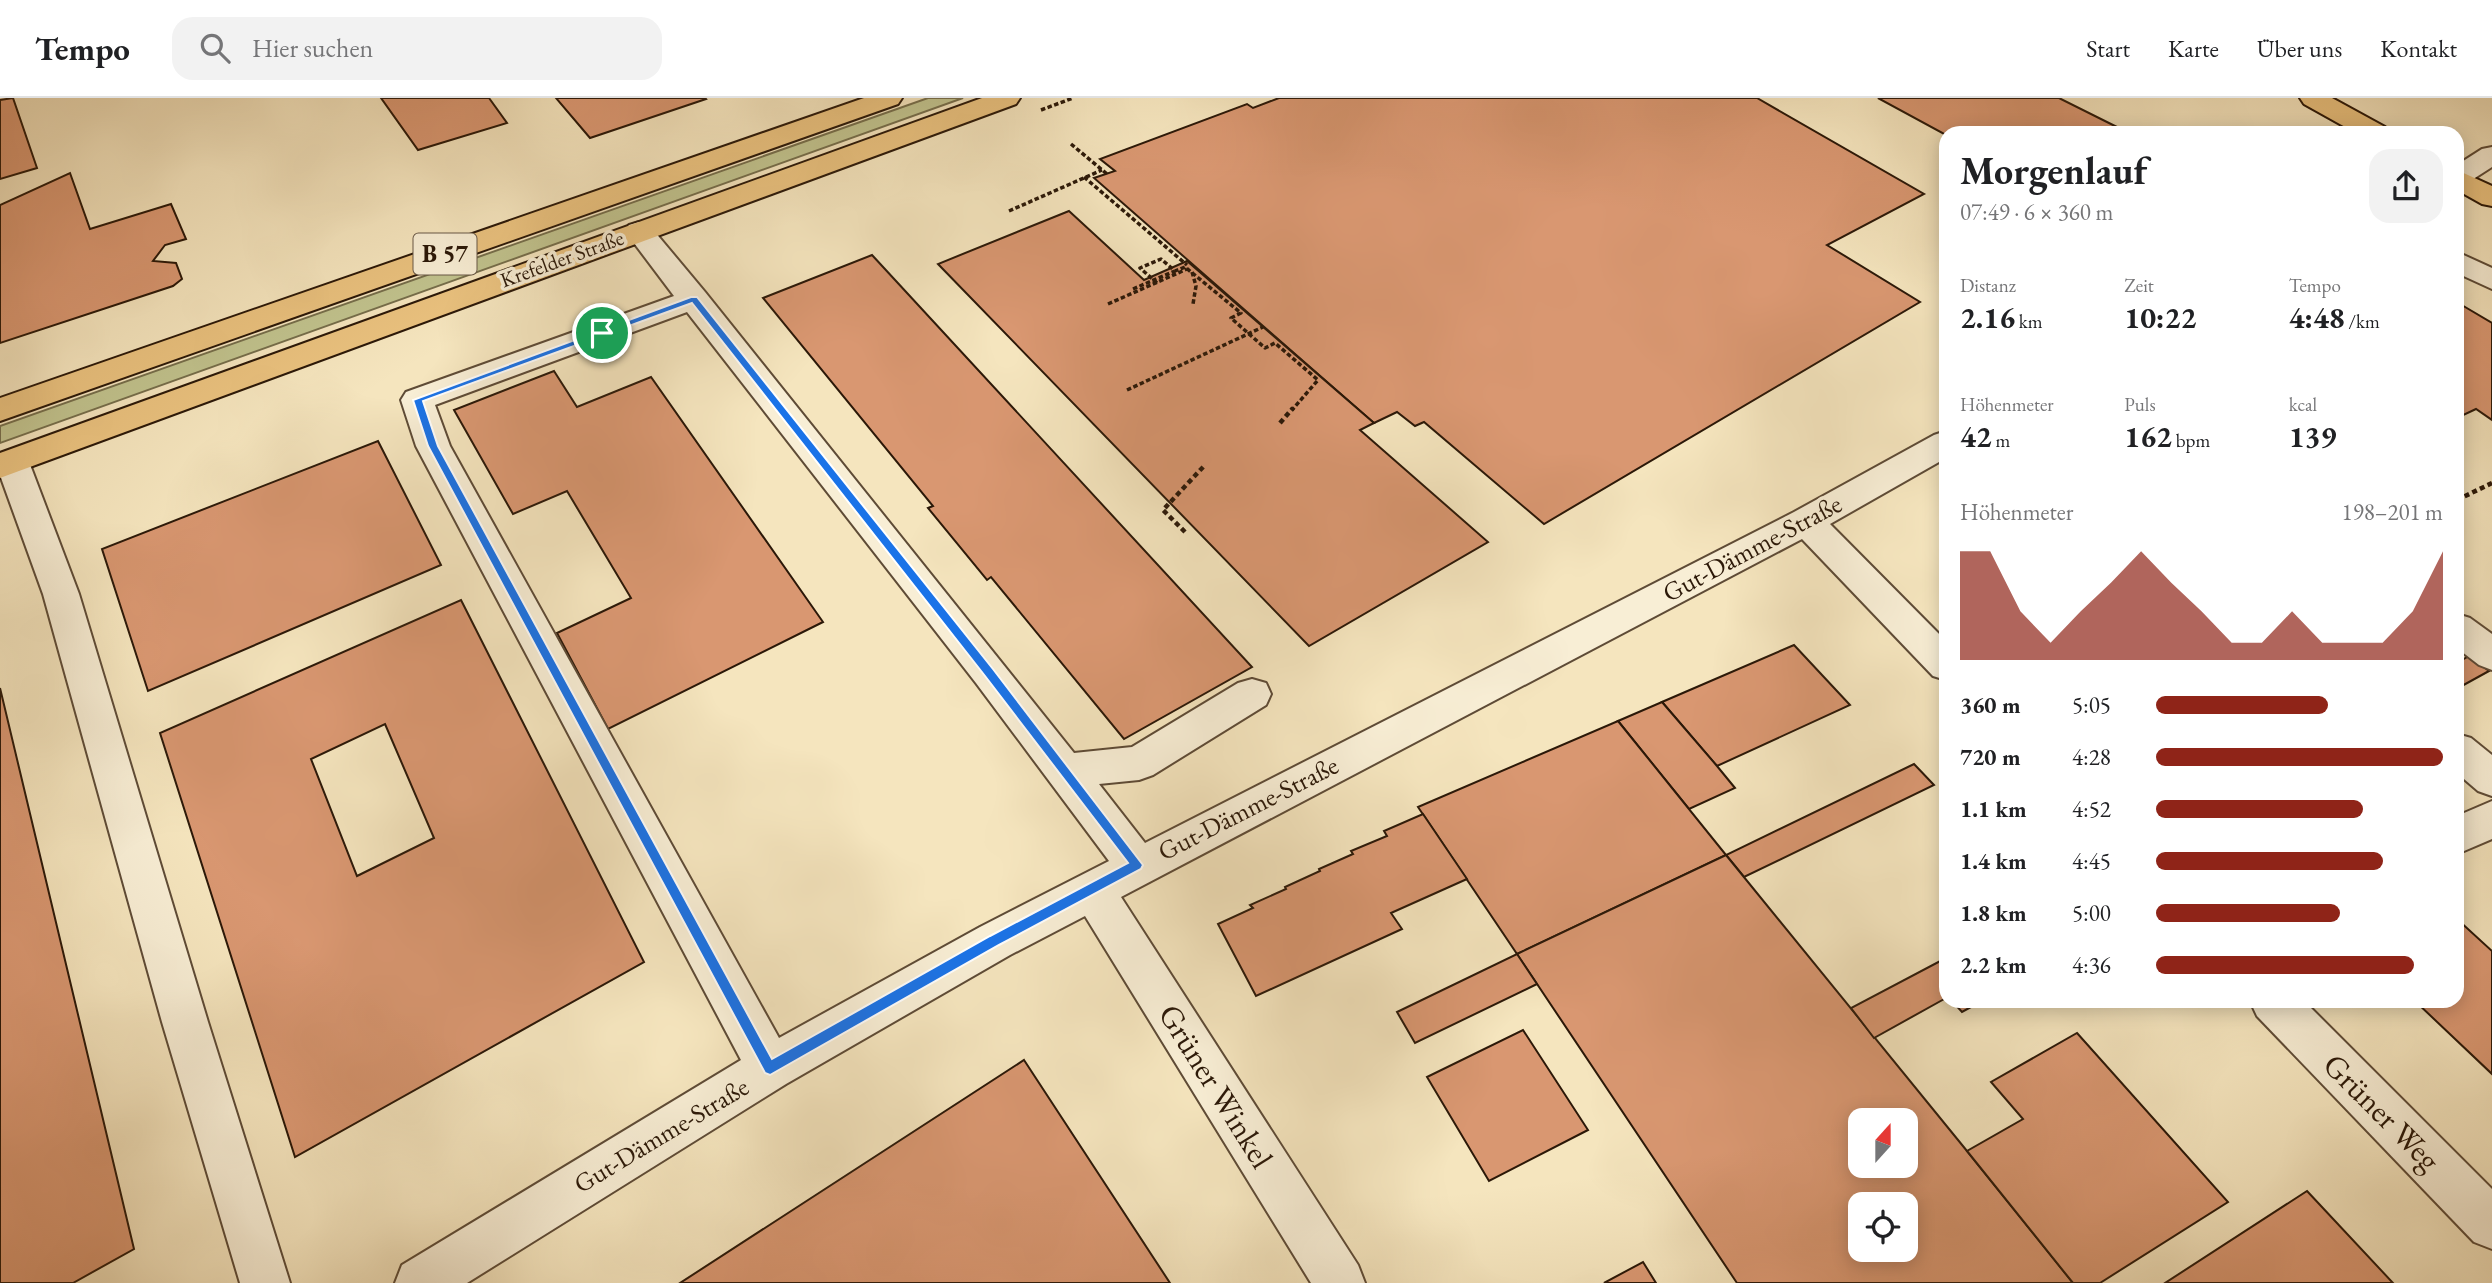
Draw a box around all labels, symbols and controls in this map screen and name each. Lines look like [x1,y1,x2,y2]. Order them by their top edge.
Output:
search box [172,17,662,80]
text: Tempo [35,27,130,70]
icon: search [196,29,234,67]
text: Hier suchen [252,31,373,65]
text: Start [2086,33,2130,64]
text: Karte [2168,33,2219,64]
text: Über uns [2257,33,2342,64]
text: Kontakt [2380,33,2457,64]
text: Morgenlauf [1960,146,2147,195]
button: share [2369,149,2443,223]
text: 07:49 · 6 × 360 m [1960,197,2113,227]
street label: Krefelder Straße [496,224,627,293]
road number: B 57 [414,234,476,274]
text: Distanz [1960,273,2016,298]
text: Zeit [2124,273,2154,298]
text: Tempo [2289,273,2341,298]
text: 2.16 [1960,298,2015,337]
text: 10:22 [2124,298,2196,337]
text: 4:48 [2289,298,2345,337]
pin [572,303,632,363]
text: km [2015,309,2043,334]
text: /km [2345,309,2380,334]
icon: arrive [583,314,621,352]
text: Höhenmeter [1960,392,2054,417]
text: Puls [2124,392,2156,417]
text: kcal [2289,392,2317,417]
text: 42 [1960,417,1992,456]
text: 162 [2124,417,2172,456]
text: 139 [2289,417,2336,456]
text: m [1992,428,2010,453]
text: bpm [2172,428,2210,453]
street label: Gut-Dämme-Straße [1657,486,1847,610]
text: Höhenmeter [1960,497,2073,527]
text: 198–201 m [2342,497,2443,527]
text: 360 m [1960,690,2021,720]
text: 5:05 [2072,690,2111,720]
text: 720 m [1960,742,2021,772]
text: 4:28 [2072,742,2111,772]
street label: Gut-Dämme-Straße [1152,748,1344,868]
text: 1.1 km [1960,794,2027,824]
text: 4:52 [2072,794,2111,824]
text: 1.4 km [1960,846,2027,876]
text: 4:45 [2072,846,2111,876]
text: 1.8 km [1960,898,2027,928]
text: 5:00 [2072,898,2111,928]
text: 2.2 km [1960,950,2027,980]
text: 4:36 [2072,950,2111,980]
street label: Grüner Winkel [1149,996,1283,1176]
street label: Grüner Weg [2314,1044,2451,1181]
street label: Gut-Dämme-Straße [567,1069,755,1201]
north arrow [1848,1108,1918,1178]
map controls [1848,1108,1918,1262]
button: locate [1848,1192,1918,1262]

